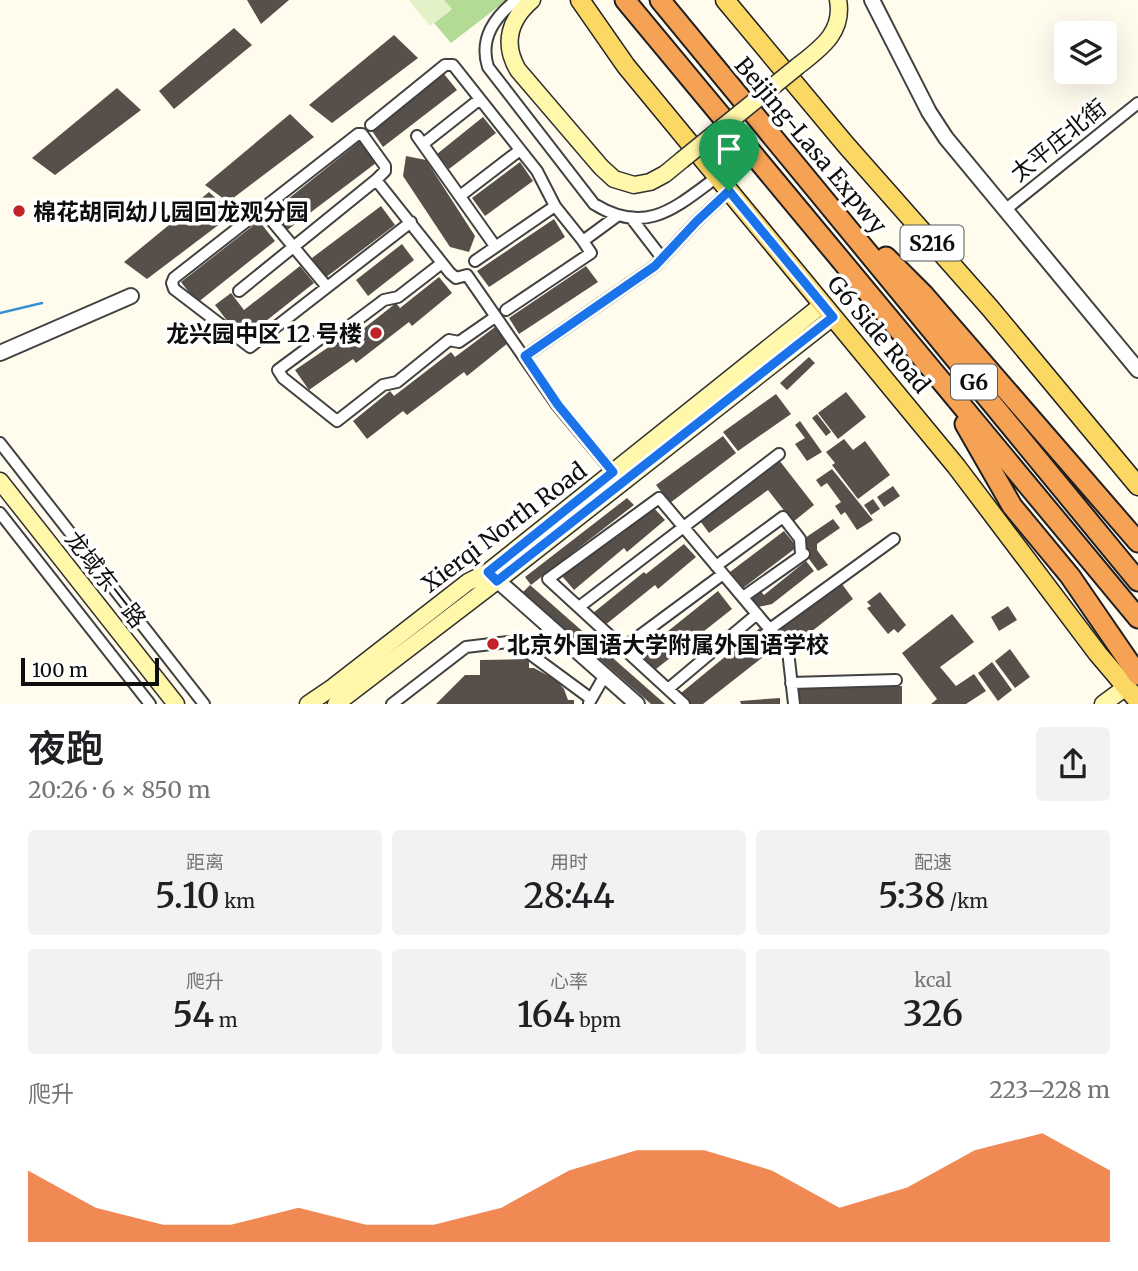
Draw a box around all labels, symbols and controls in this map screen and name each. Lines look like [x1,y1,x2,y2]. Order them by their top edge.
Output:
map controls [1054,21,1117,84]
button: layers [1054,21,1117,84]
street label: Beijing-Lasa Expwy [729,51,894,240]
street label: 太平庄北街 [1004,93,1112,187]
pin [699,119,759,191]
icon: arrive [710,130,748,168]
place label: 棉花胡同幼儿园回龙观分园 [33,197,309,226]
marker: 棉花胡同幼儿园回龙观分园 [11,203,27,219]
road number: S216 [900,226,964,260]
street label: G6 Side Road [822,269,937,399]
place label: 龙兴园中区 12 号楼 [166,319,362,348]
marker: 龙兴园中区 12 号楼 [368,325,384,341]
road number: G6 [951,364,997,400]
street label: Xierqi North Road [416,456,592,598]
street label: 龙域东一路 [59,525,153,633]
place label: 北京外国语大学附属外国语学校 [507,630,829,659]
marker: 北京外国语大学附属外国语学校 [485,636,501,652]
scale bar [21,655,159,687]
text: 100 m [32,658,88,682]
text: 夜跑 [28,725,104,772]
button: share [1036,727,1110,801]
text: 20:26 · 6 × 850 m [28,775,210,804]
text: 距离 [186,850,224,874]
text: 用时 [550,850,588,874]
text: 配速 [914,850,952,874]
text: 5.10 [155,874,220,918]
text: 28:44 [523,874,615,918]
text: 5:38 [878,874,945,918]
text: km [220,889,255,913]
text: /km [945,889,988,913]
text: kcal [914,968,952,992]
text: 爬升 [186,969,224,993]
text: 心率 [550,969,588,993]
text: 326 [903,992,963,1036]
text: 54 [172,993,214,1037]
text: 164 [517,993,575,1037]
text: m [214,1008,238,1032]
text: bpm [575,1008,621,1032]
text: 223–228 m [989,1075,1110,1104]
text: 爬升 [28,1079,74,1108]

